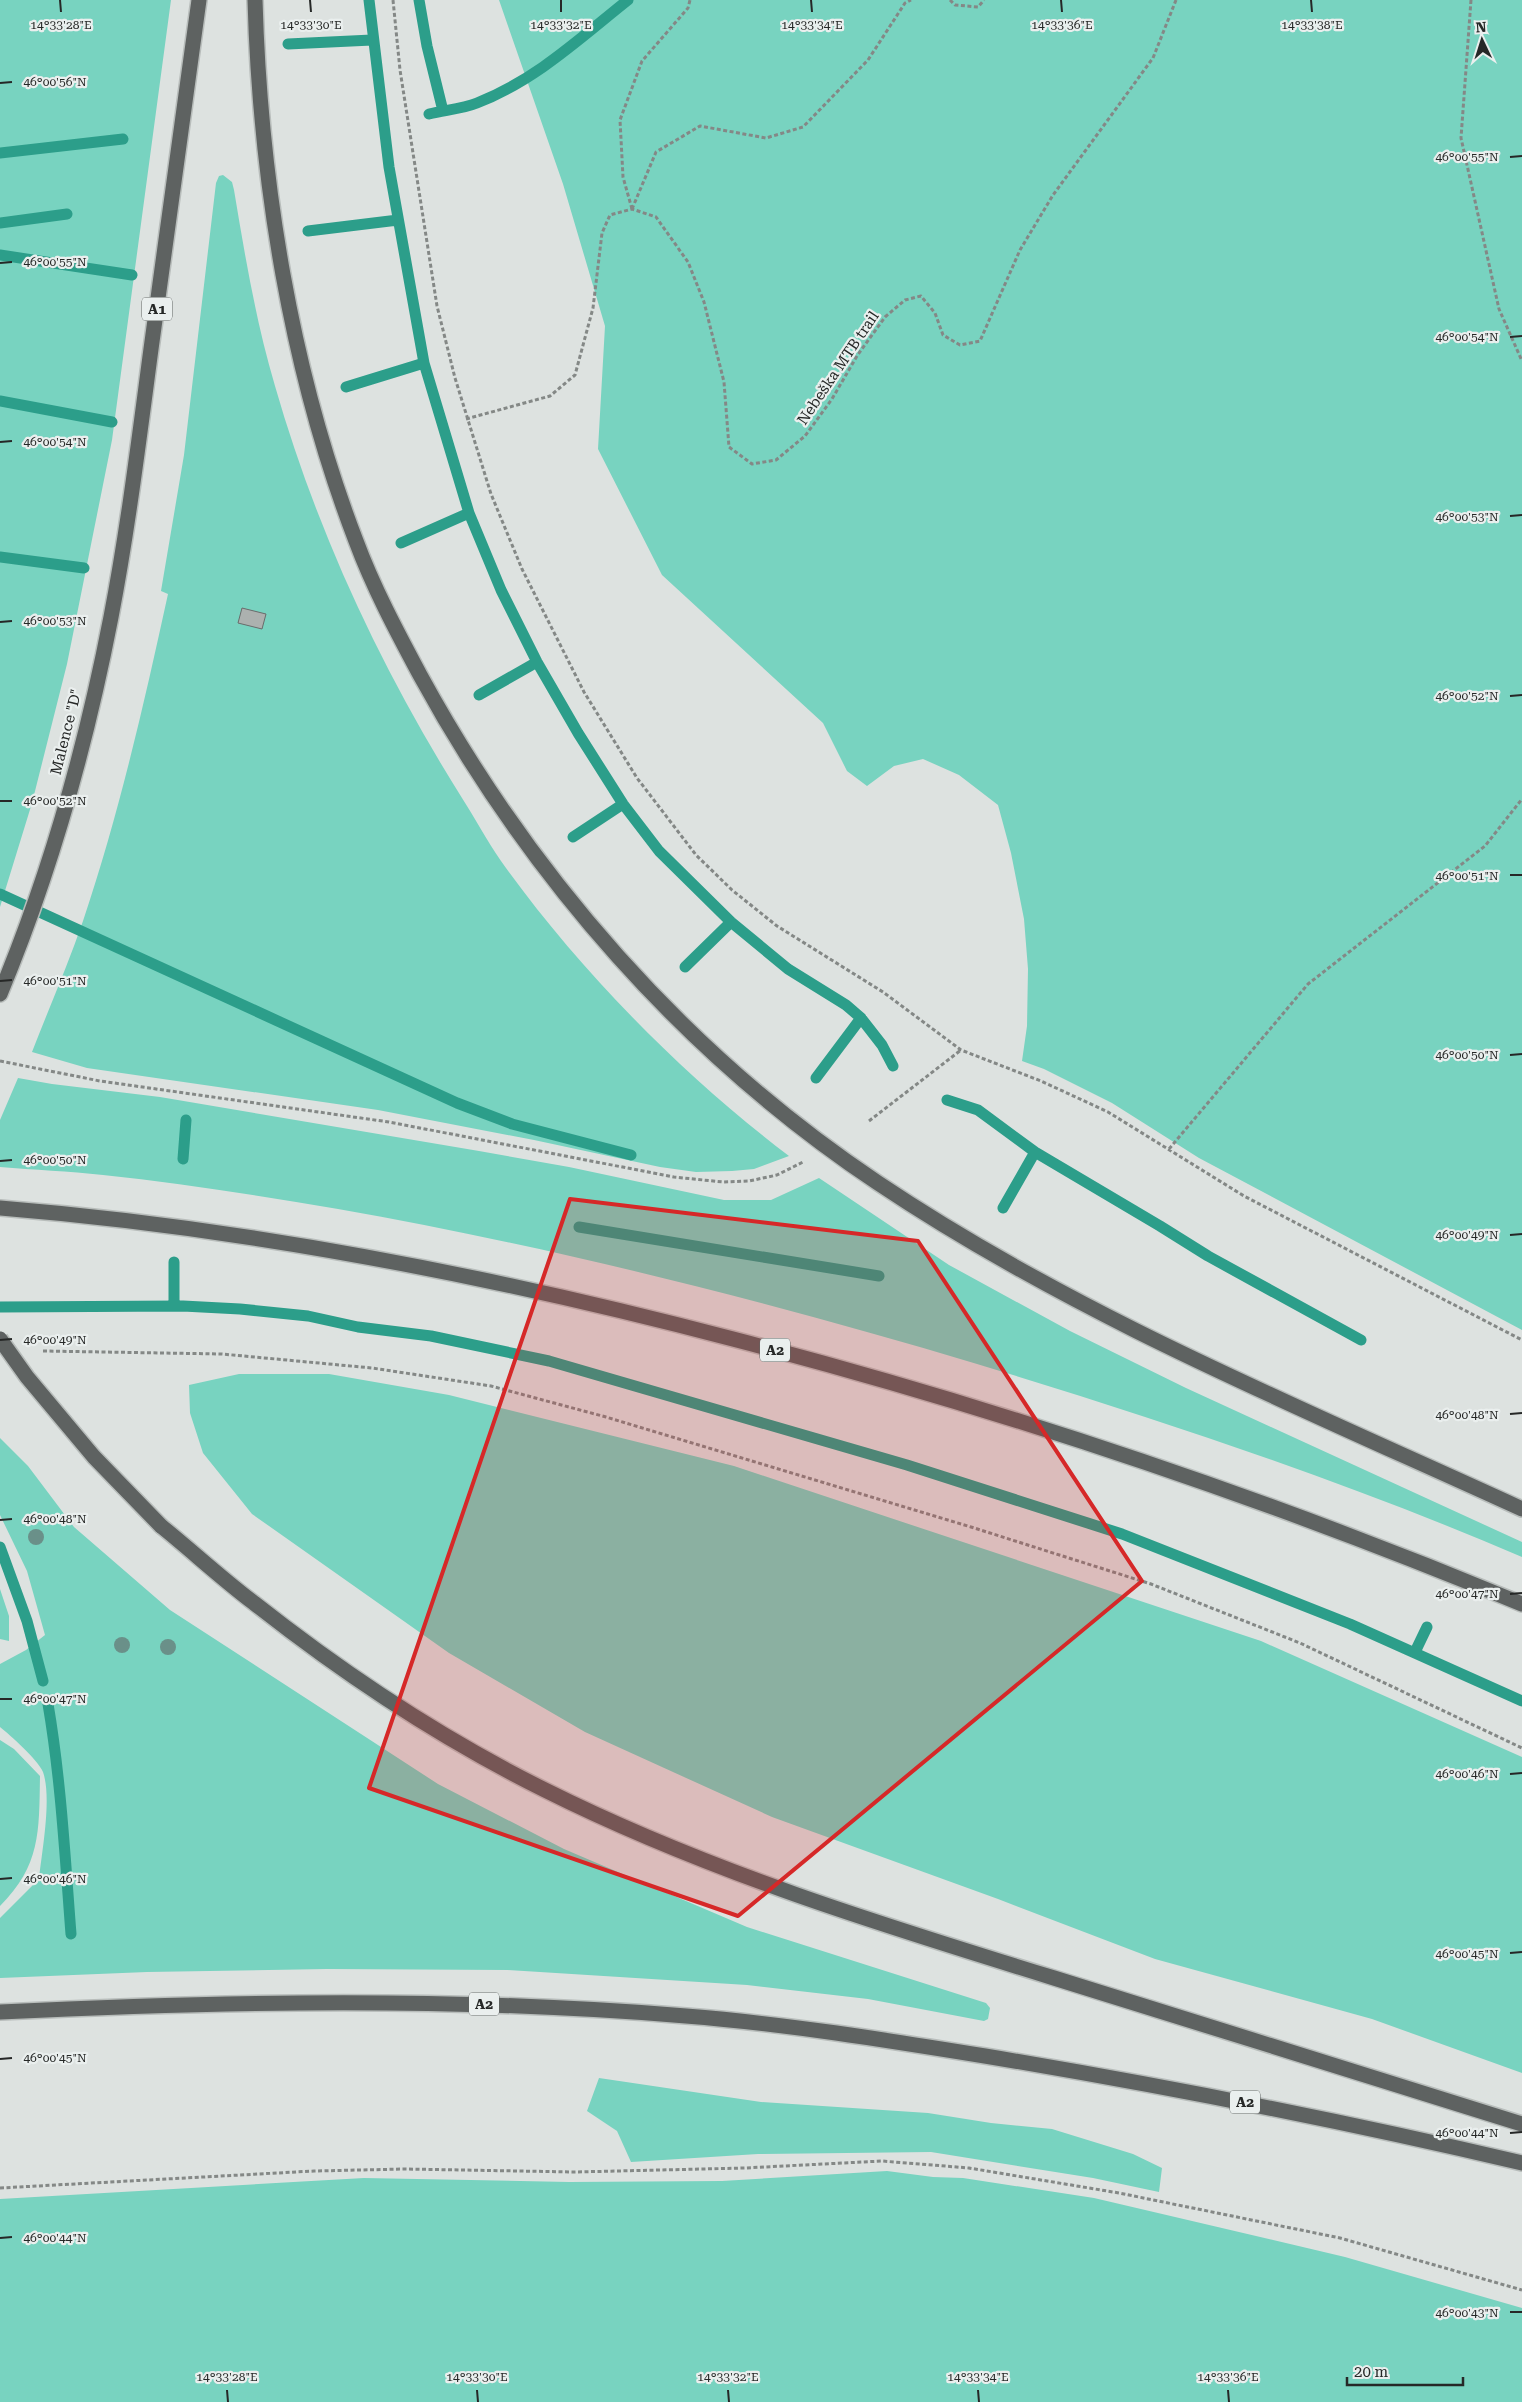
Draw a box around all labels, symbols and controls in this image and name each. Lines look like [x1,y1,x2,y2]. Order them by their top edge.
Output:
north arrow [1457,15,1507,65]
text: 14°33'28"E [30,18,92,32]
text: 14°33'30"E [280,18,342,32]
text: 14°33'32"E [530,18,592,32]
text: 14°33'34"E [781,18,843,32]
text: 14°33'36"E [1031,18,1093,32]
text: 14°33'38"E [1281,18,1343,32]
text: N [1475,19,1487,35]
text: 46°00'56"N [23,75,87,89]
text: 46°00'55"N [1435,150,1499,164]
text: 46°00'55"N [23,255,87,269]
road number: A1 [142,298,172,320]
street label: Nebeška MTB trail [793,307,883,428]
text: 46°00'54"N [1435,330,1499,344]
text: 46°00'54"N [23,435,87,449]
text: 46°00'53"N [1435,510,1499,524]
text: 46°00'53"N [23,614,87,628]
street label: Malence "D" [47,687,85,777]
text: 46°00'52"N [1435,689,1499,703]
text: 46°00'52"N [23,794,87,808]
text: 46°00'51"N [1435,869,1499,883]
text: 46°00'51"N [23,974,87,988]
text: 46°00'50"N [1435,1048,1499,1062]
text: 46°00'50"N [23,1153,87,1167]
text: 46°00'49"N [1435,1228,1499,1242]
text: 46°00'49"N [23,1333,87,1347]
road number: A2 [760,1338,790,1362]
text: 46°00'48"N [1435,1408,1499,1422]
text: 46°00'48"N [23,1512,87,1526]
text: 46°00'47"N [1435,1587,1499,1601]
text: 46°00'47"N [23,1692,87,1706]
text: 46°00'46"N [1435,1767,1499,1781]
text: 46°00'46"N [23,1872,87,1886]
text: 46°00'45"N [1435,1947,1499,1961]
road number: A2 [469,1992,499,2016]
text: 46°00'45"N [23,2051,87,2065]
road number: A2 [1230,2090,1260,2114]
text: 46°00'44"N [1435,2126,1499,2140]
text: 46°00'44"N [23,2231,87,2245]
text: 46°00'43"N [1435,2306,1499,2320]
scale bar [1347,2354,1463,2386]
text: 20 m [1354,2363,1389,2381]
text: 14°33'28"E [196,2370,258,2384]
text: 14°33'30"E [446,2370,508,2384]
text: 14°33'32"E [697,2370,759,2384]
text: 14°33'34"E [947,2370,1009,2384]
text: 14°33'36"E [1197,2370,1259,2384]

